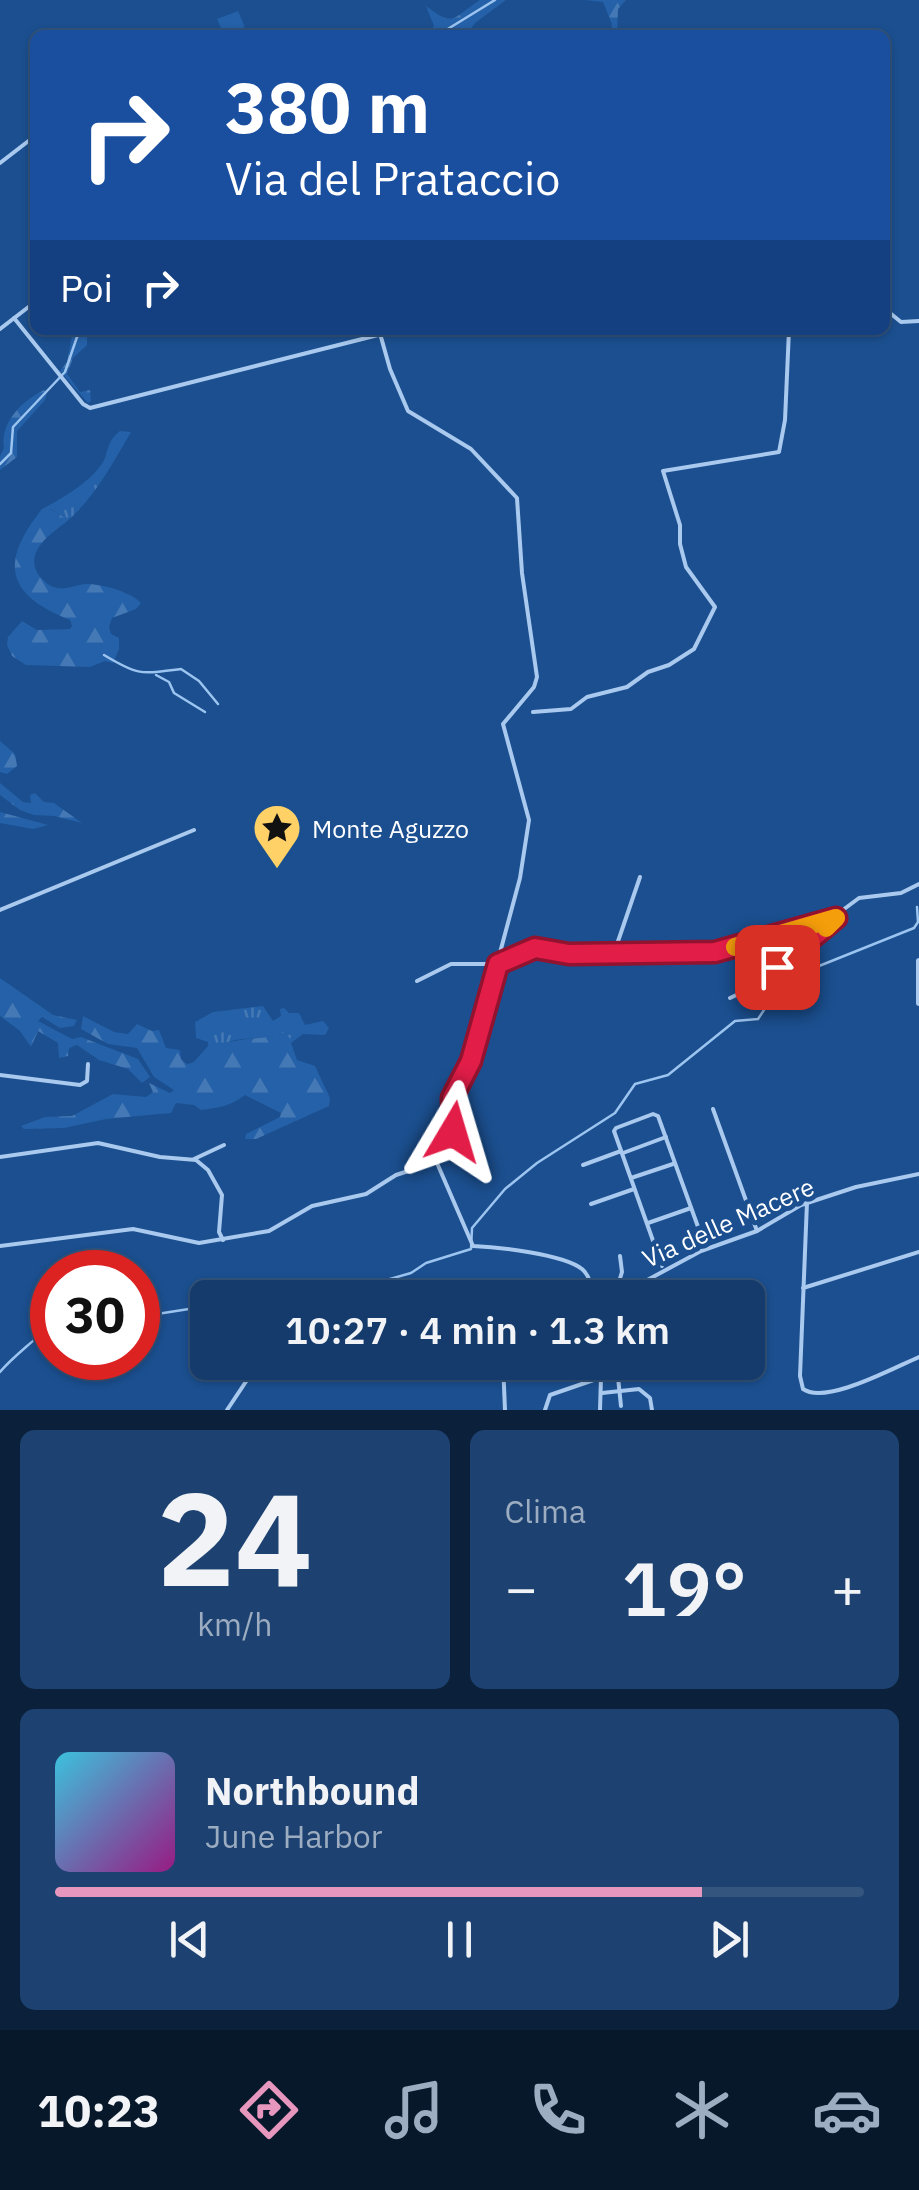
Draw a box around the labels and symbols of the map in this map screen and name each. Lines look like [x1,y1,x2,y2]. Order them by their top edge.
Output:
place icon: Monte Aguzzo [251,802,303,870]
place label: Monte Aguzzo [312,812,469,845]
pin [735,925,820,1010]
position arrow [401,1080,505,1184]
street label: Via delle Macere [637,1169,819,1275]
speed limit sign: 30 [30,1250,160,1380]

